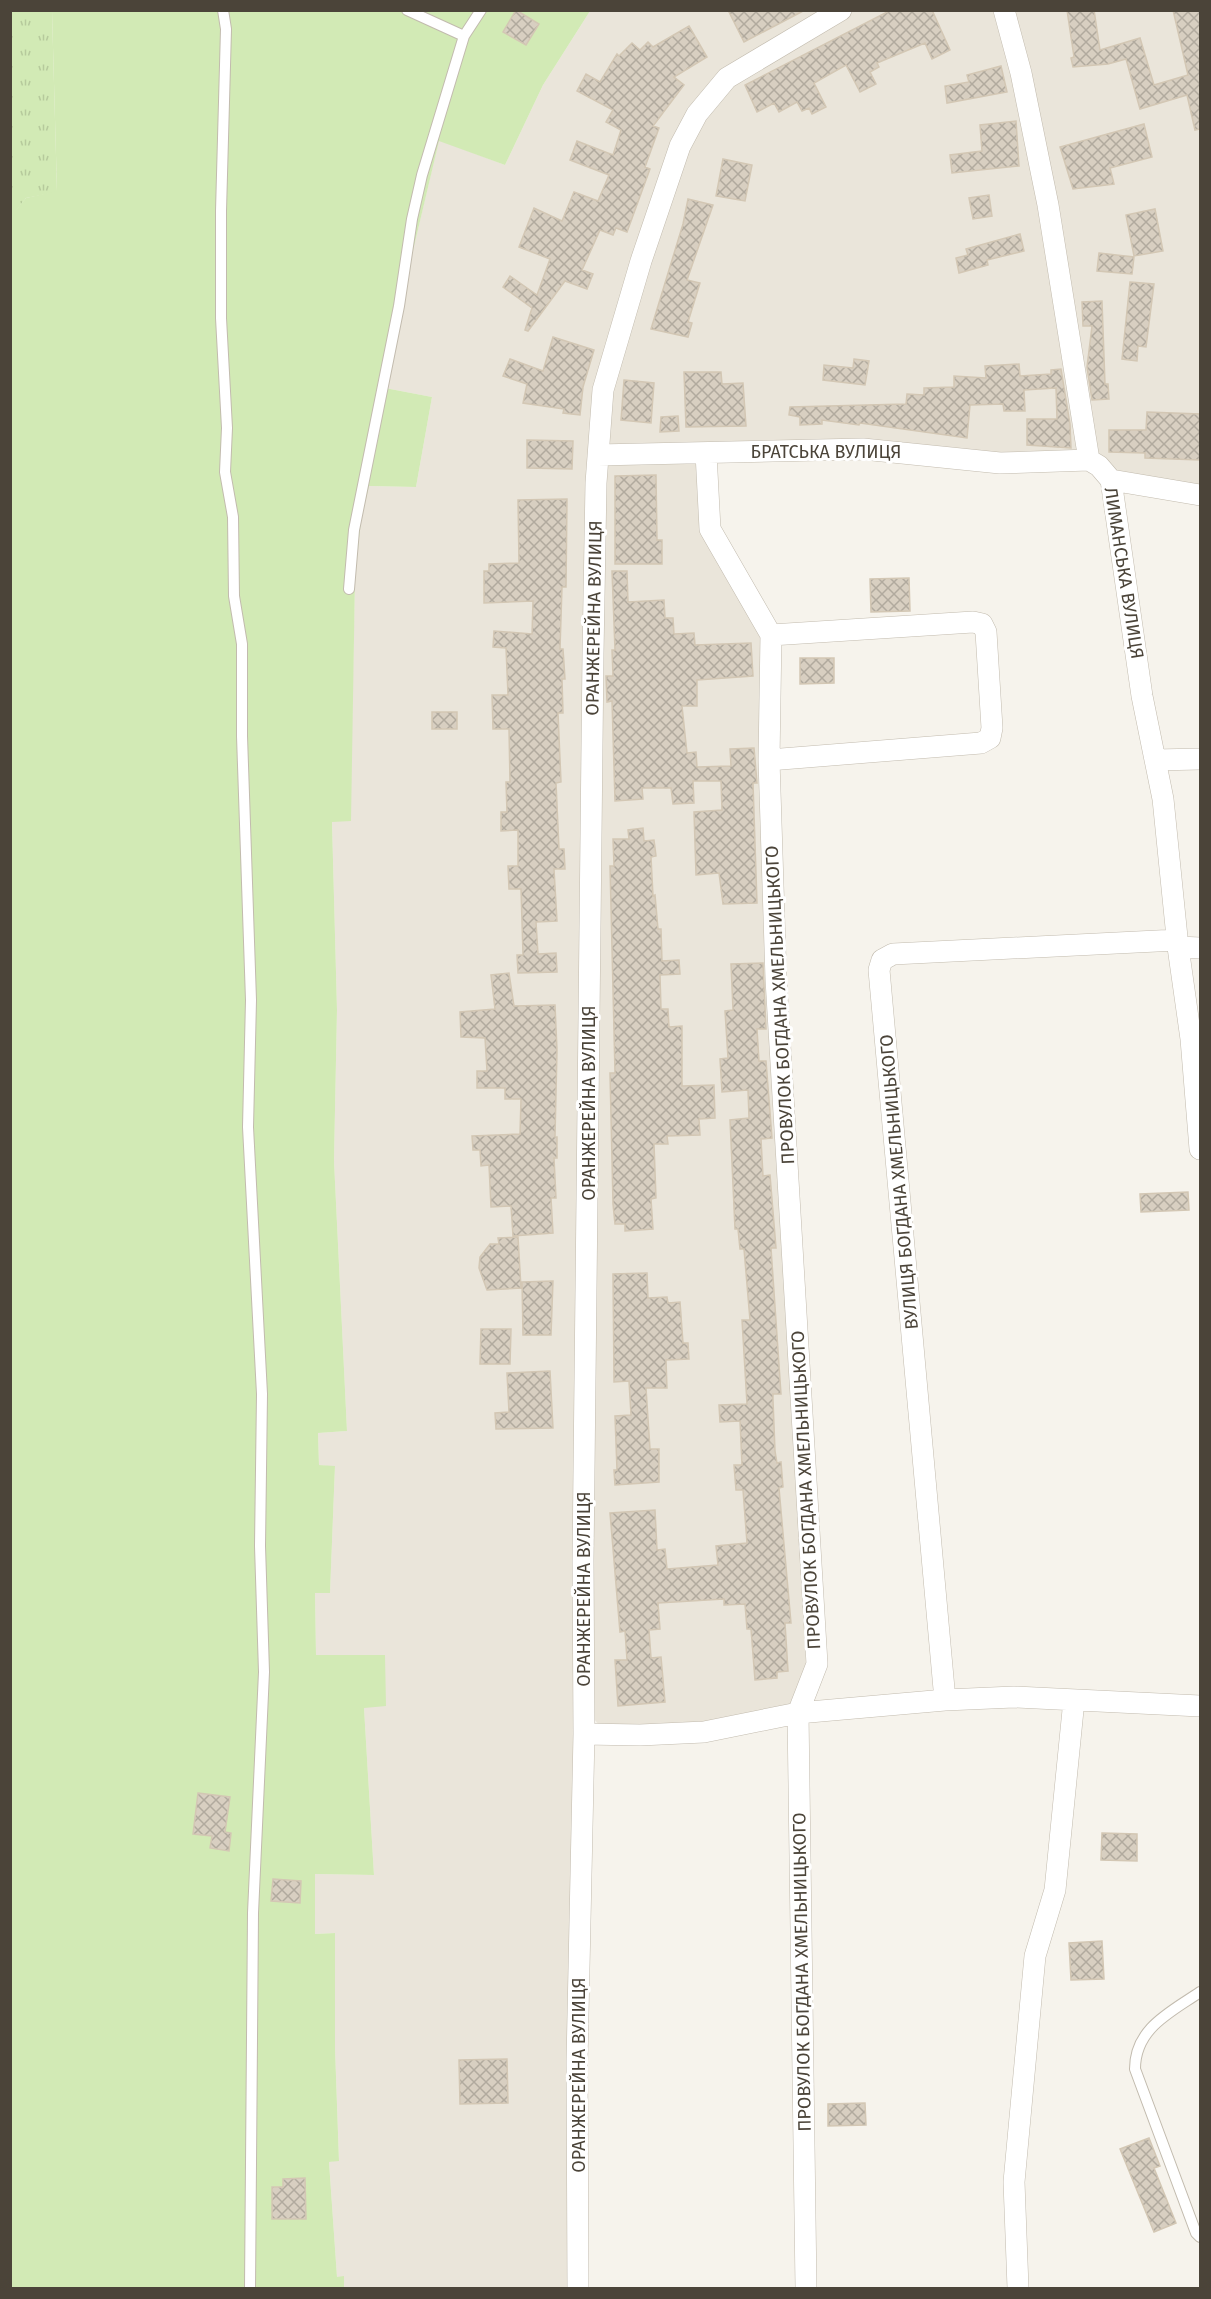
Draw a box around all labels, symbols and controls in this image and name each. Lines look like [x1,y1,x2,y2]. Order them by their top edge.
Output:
street label: БРАТСЬКА ВУЛИЦЯ [751,441,901,463]
street label: ЛИМАНСЬКА ВУЛИЦЯ [1100,486,1148,660]
street label: ОРАНЖЕРЕЙНА ВУЛИЦЯ [581,520,607,716]
street label: ПРОВУЛОК БОГДАНА ХМЕЛЬНИЦЬКОГО [761,845,799,1165]
street label: ОРАНЖЕРЕЙНА ВУЛИЦЯ [578,1005,600,1201]
street label: ВУЛИЦЯ БОГДАНА ХМЕЛЬНИЦЬКОГО [875,1033,923,1331]
street label: ПРОВУЛОК БОГДАНА ХМЕЛЬНИЦЬКОГО [787,1330,825,1650]
street label: ОРАНЖЕРЕЙНА ВУЛИЦЯ [573,1491,595,1687]
street label: ПРОВУЛОК БОГДАНА ХМЕЛЬНИЦЬКОГО [788,1812,816,2132]
street label: ОРАНЖЕРЕЙНА ВУЛИЦЯ [568,1977,590,2173]

